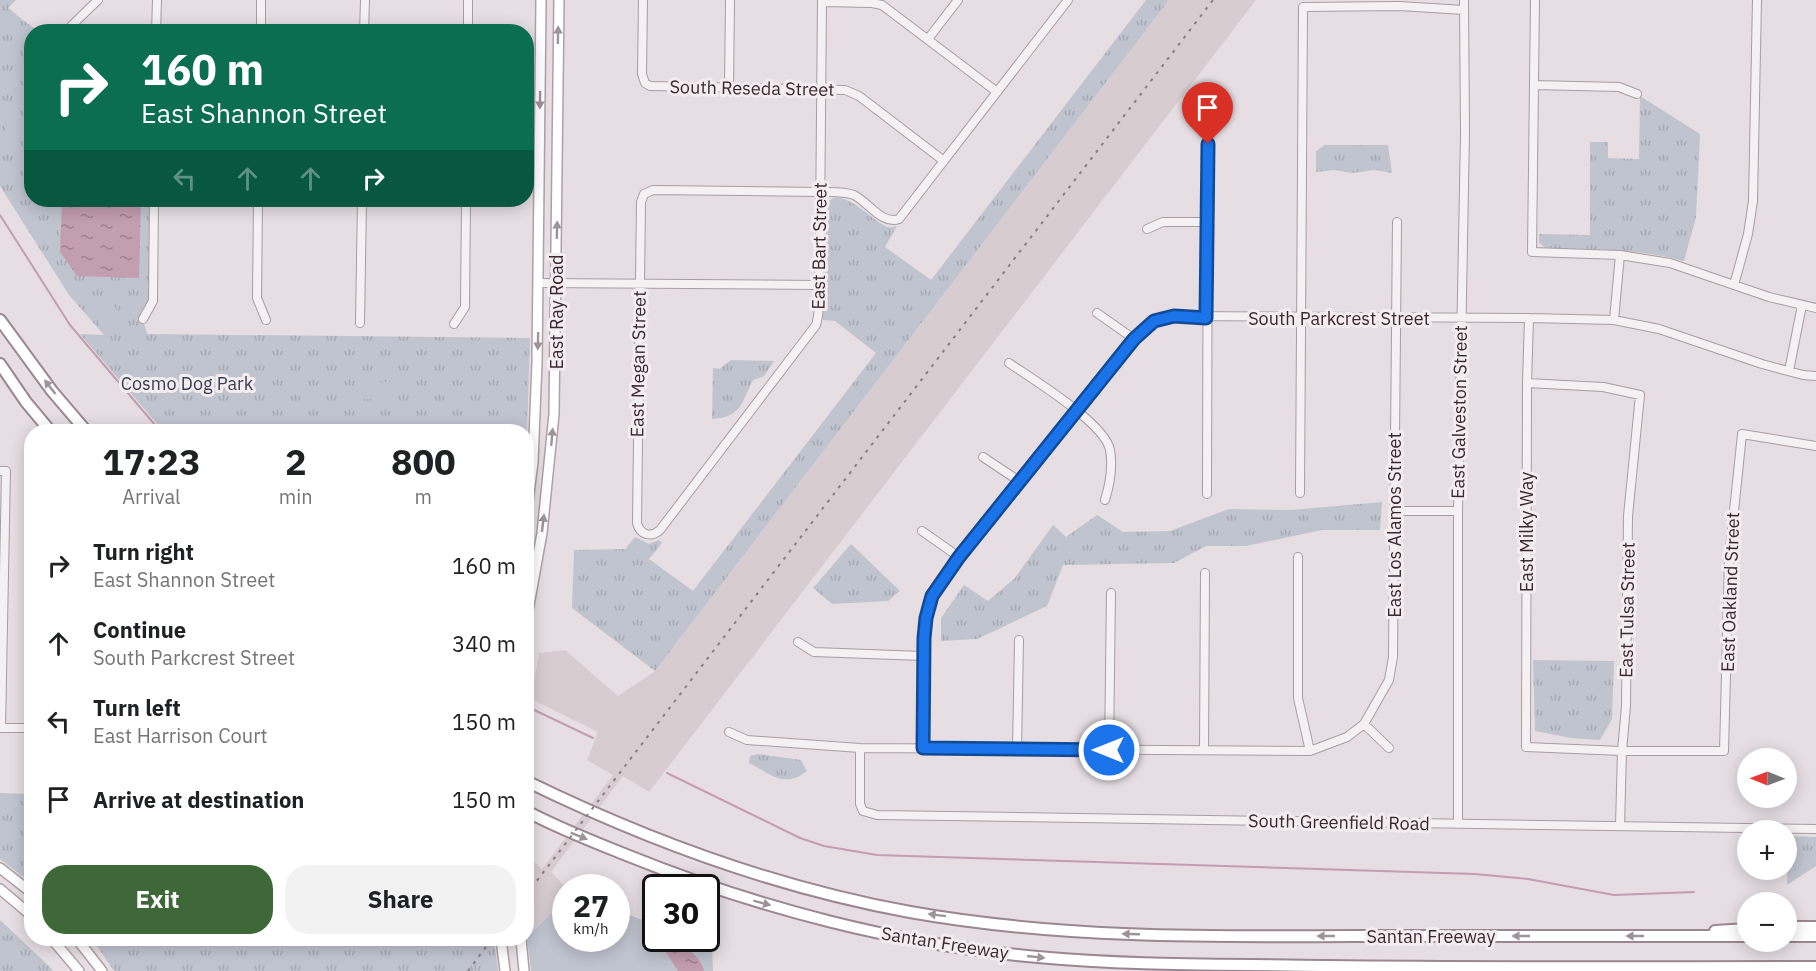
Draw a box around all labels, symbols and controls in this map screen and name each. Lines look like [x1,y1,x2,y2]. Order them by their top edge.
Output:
one-way arrow [554,25,563,44]
text: 160 m [141,42,264,97]
icon: right [42,48,120,126]
street label: South Reseda Street [669,75,835,101]
pin [1182,82,1233,144]
one-way arrow [535,91,545,110]
icon: arrive [1191,91,1224,124]
text: East Shannon Street [141,95,387,130]
icon: left [168,162,201,195]
icon: ahead [231,162,264,195]
icon: ahead [294,162,327,195]
icon: right [357,162,390,195]
street label: East Bart Street [806,182,832,310]
one-way arrow [552,220,562,239]
street label: East Ray Road [545,255,568,369]
street label: East Megan Street [625,290,651,438]
street label: South Parkcrest Street [1248,307,1430,330]
street label: East Galveston Street [1446,325,1472,499]
one-way arrow [533,332,543,351]
park label: Cosmo Dog Park [121,372,254,395]
one-way arrow [43,379,56,395]
one-way arrow [547,428,557,447]
street label: East Los Alamos Street [1383,432,1406,618]
text: 17:23 [102,438,201,485]
text: 2 [285,438,307,485]
text: 800 [391,438,456,485]
street label: East Milky Way [1515,472,1538,592]
text: Arrival [122,483,181,510]
text: min [279,483,313,510]
text: m [415,483,432,510]
street label: East Oakland Street [1716,512,1744,672]
one-way arrow [539,513,548,532]
text: Turn right [93,537,194,566]
street label: East Tulsa Street [1614,542,1640,678]
icon: right [42,549,75,582]
text: 160 m [452,551,516,580]
text: East Shannon Street [93,566,275,593]
text: Continue [93,615,186,644]
icon: ahead [42,627,75,660]
text: 340 m [452,629,516,658]
text: South Parkcrest Street [93,644,295,671]
text: Turn left [93,693,181,722]
icon: left [42,705,75,738]
text: 150 m [452,707,516,736]
position arrow [1077,718,1141,782]
text: East Harrison Court [93,722,268,749]
north arrow [1737,748,1797,808]
map controls [1737,748,1797,952]
icon: arrive [42,783,75,816]
text: Arrive at destination [93,785,304,814]
text: 150 m [452,785,516,814]
street label: South Greenfield Road [1248,809,1430,835]
button: + [1737,820,1797,880]
one-way arrow [570,832,588,841]
button: Exit [42,865,273,934]
button: Share [285,865,516,934]
speed limit sign: 30 [642,874,720,952]
text: 27 [573,886,609,925]
button: − [1737,892,1797,952]
one-way arrow [753,899,771,909]
one-way arrow [928,911,947,920]
text: km/h [573,919,609,938]
street label: Santan Freeway [880,922,1010,964]
street label: Santan Freeway [1367,925,1495,948]
one-way arrow [1122,930,1141,939]
one-way arrow [1512,931,1531,941]
one-way arrow [1626,931,1645,941]
one-way arrow [1317,932,1336,941]
one-way arrow [1026,952,1045,962]

